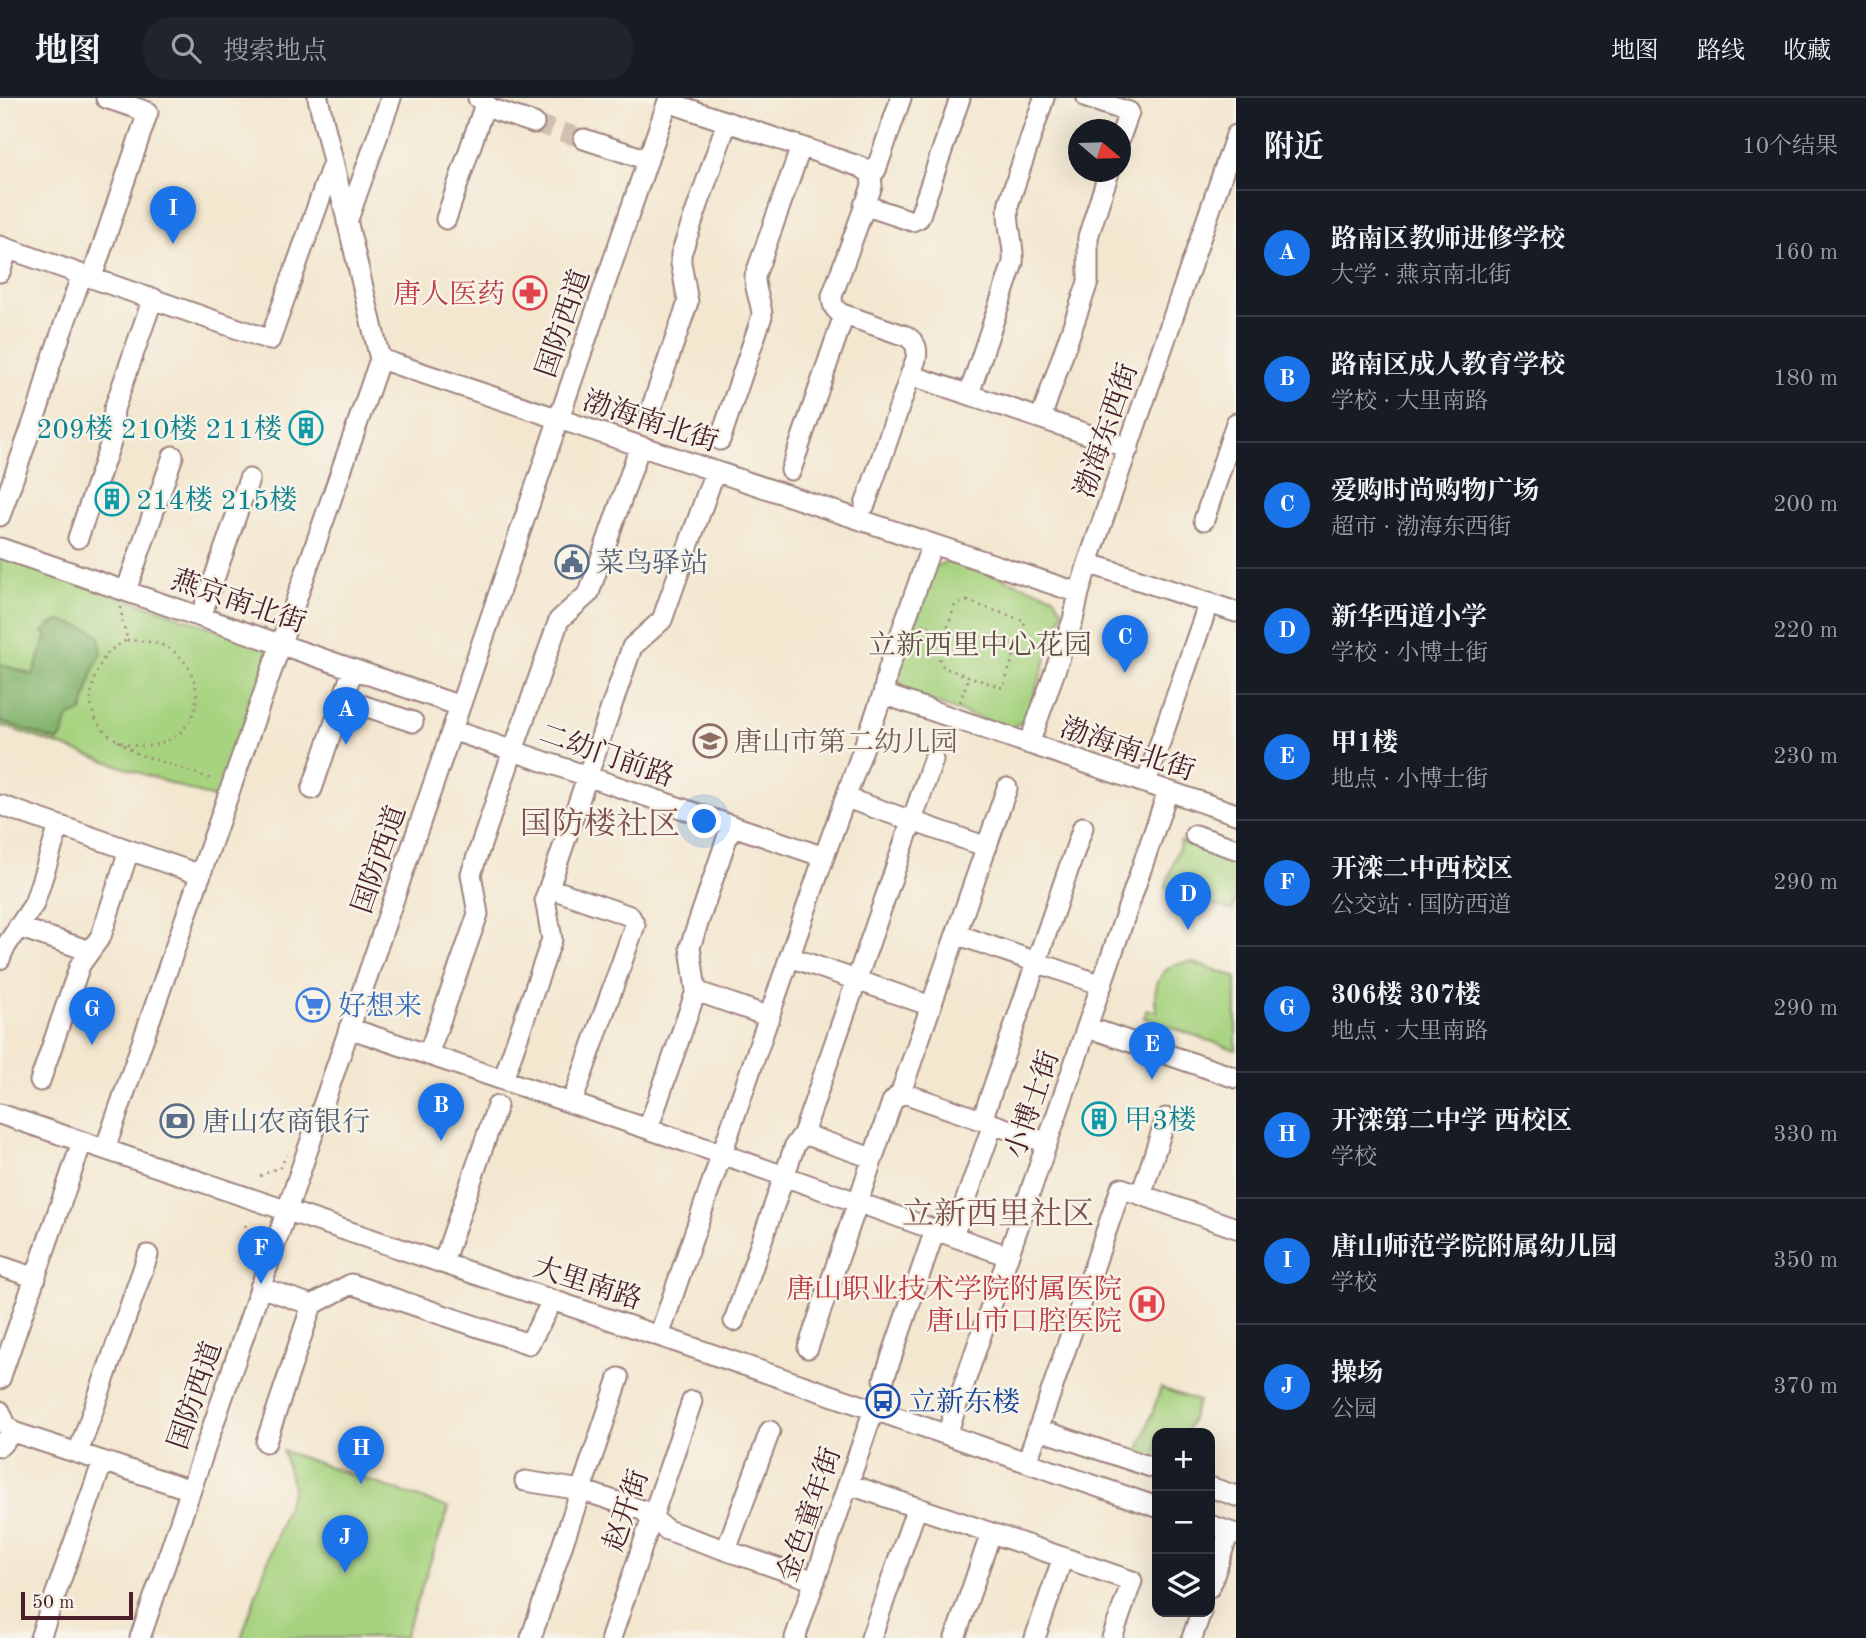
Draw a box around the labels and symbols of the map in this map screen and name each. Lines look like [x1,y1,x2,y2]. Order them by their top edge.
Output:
north arrow [1068,119,1131,182]
pin: I [150,186,196,244]
street label: 国防西道 [531,265,596,381]
pharmacy icon: 唐人医药 [511,274,549,312]
place label: 唐人医药 [393,279,505,310]
street label: 渤海东西街 [1069,359,1144,502]
street label: 渤海南北街 [579,385,722,458]
building icon: 209楼 210楼 211楼 [287,409,325,447]
place label: 209楼 210楼 211楼 [36,414,282,445]
building icon: 214楼 215楼 [93,480,131,518]
place label: 214楼 215楼 [136,485,297,516]
public building icon: 菜鸟驿站 [553,543,591,581]
place label: 菜鸟驿站 [596,548,708,579]
street label: 燕京南北街 [167,564,310,639]
pin: C [1102,615,1148,673]
park label: 立新西里中心花园 [868,630,1092,661]
pin: A [323,687,369,745]
street label: 渤海南北街 [1056,712,1199,787]
street label: 二幼门前路 [535,718,678,793]
school or university icon: 唐山市第二幼儿园 [691,722,729,760]
place label: 唐山市第二幼儿园 [734,727,958,758]
street label: 国防西道 [347,801,412,917]
your location [687,804,721,838]
district label: 国防楼社区 [520,807,680,842]
pin: D [1165,872,1211,930]
supermarket icon: 好想来 [294,986,332,1024]
pin: G [69,987,115,1045]
place label: 好想来 [338,991,422,1022]
pin: E [1129,1022,1175,1080]
street label: 小博士街 [1000,1046,1065,1162]
pin: B [418,1083,464,1141]
building icon: 甲3楼 [1080,1100,1118,1138]
bank icon: 唐山农商银行 [158,1102,196,1140]
place label: 甲3楼 [1124,1105,1196,1136]
place label: 唐山农商银行 [202,1107,370,1138]
district label: 立新西里社区 [902,1197,1094,1232]
pin: F [238,1226,284,1284]
street label: 大里南路 [529,1251,646,1315]
place label: 唐山职业技术学院附属医院 唐山市口腔医院 [786,1274,1122,1337]
hospital icon: 唐山职业技术学院附属医院 唐山市口腔医院 [1128,1285,1166,1323]
street label: 国防西道 [163,1337,228,1453]
bus stop icon: 立新东楼 [864,1382,902,1420]
place label: 立新东楼 [908,1387,1020,1418]
pin: H [338,1426,384,1484]
street label: 金色童年街 [772,1443,847,1586]
street label: 赵开街 [598,1466,655,1555]
pin: J [322,1515,368,1573]
scale bar [21,1589,133,1621]

